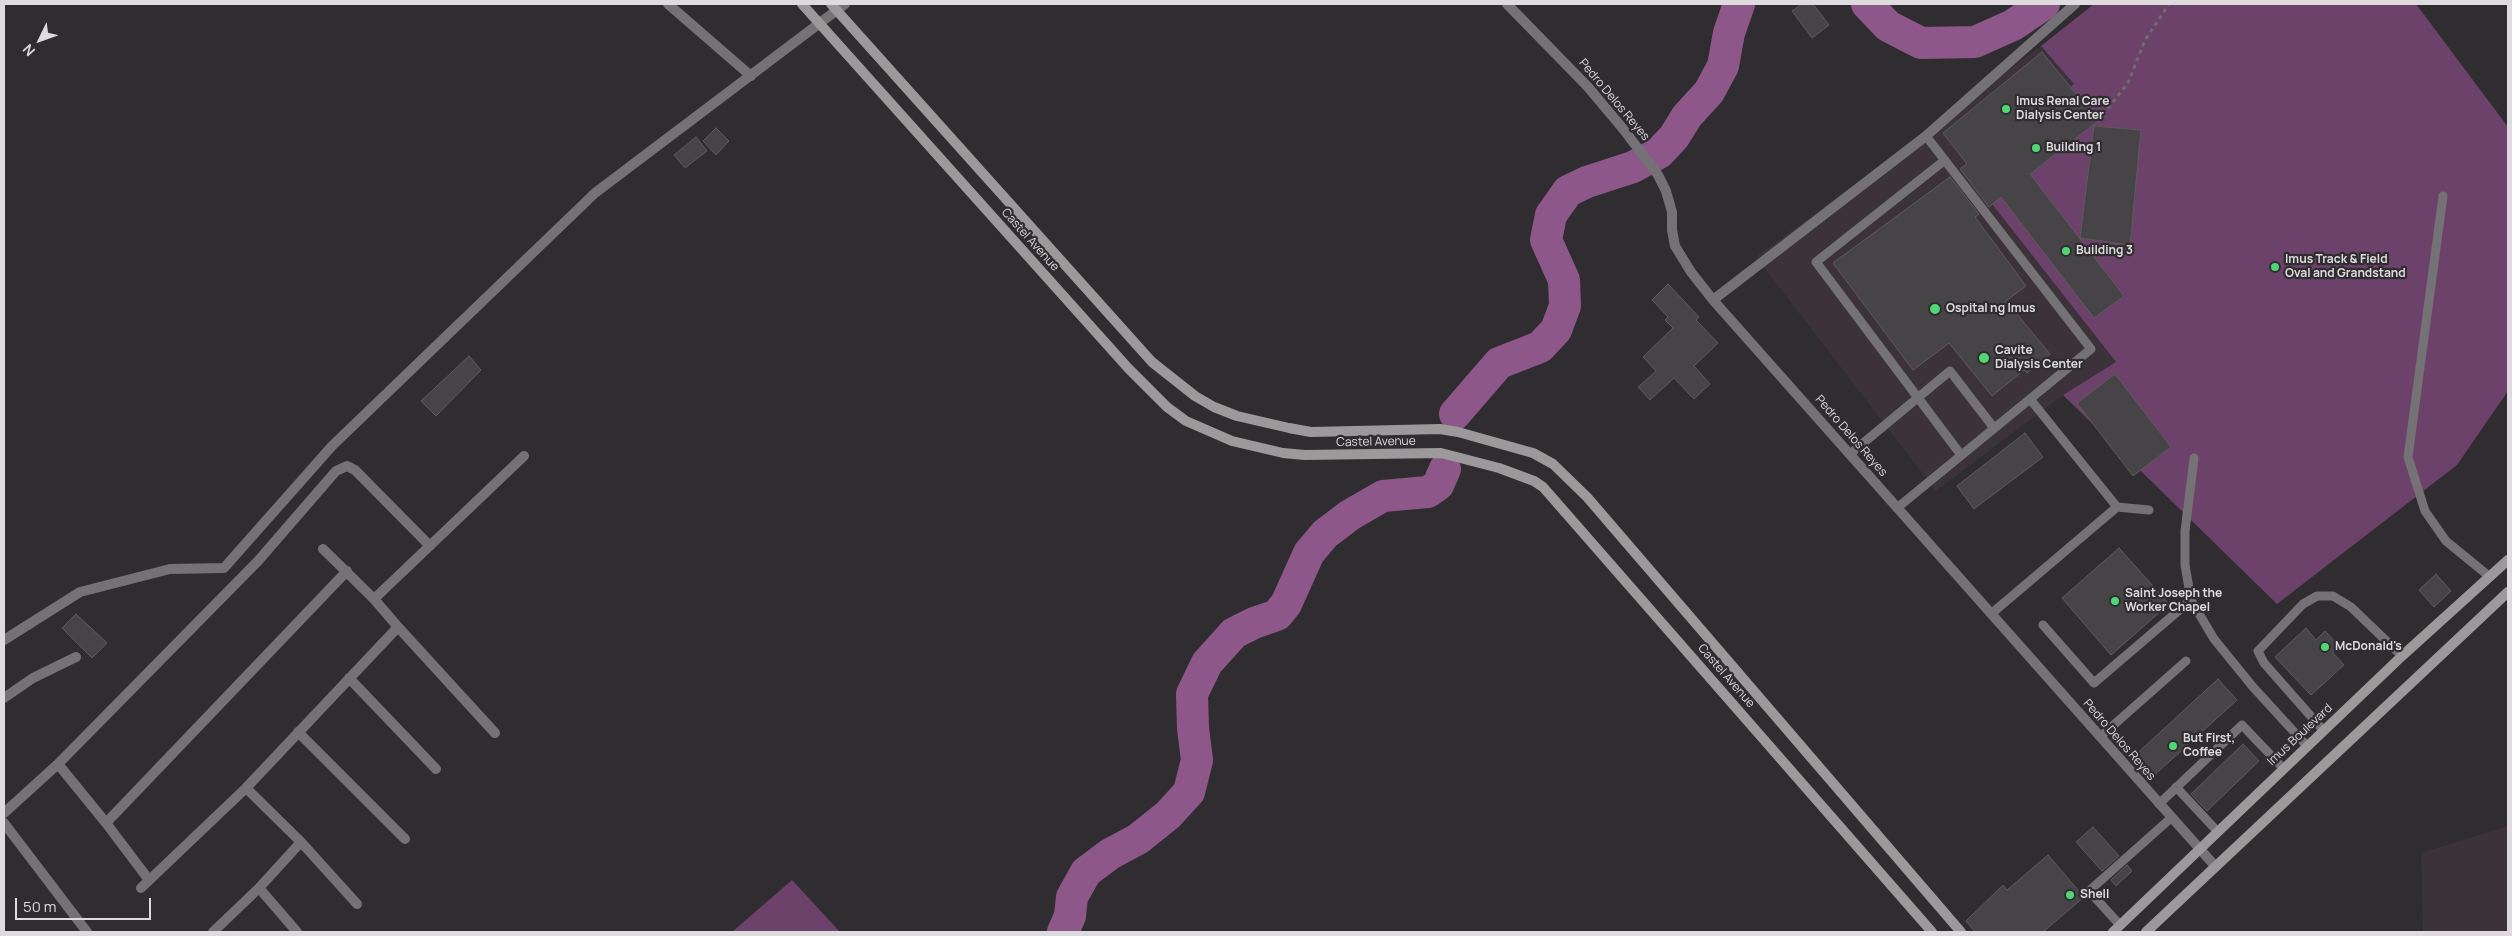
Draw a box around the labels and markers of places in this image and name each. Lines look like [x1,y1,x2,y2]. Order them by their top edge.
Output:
place label: Imus Renal Care Dialysis Center [2016,95,2109,123]
marker: Imus Renal Care Dialysis Center [2000,103,2012,115]
place label: Building 1 [2046,141,2101,155]
marker: Building 1 [2030,142,2042,154]
place label: Building 3 [2076,244,2133,258]
marker: Building 3 [2060,245,2072,257]
place label: Imus Track & Field Oval and Grandstand [2285,253,2406,281]
marker: Imus Track & Field Oval and Grandstand [2269,261,2281,273]
marker: Ospital ng Imus [1928,302,1942,316]
place label: Ospital ng Imus [1946,302,2036,316]
place label: Cavite Dialysis Center [1995,344,2083,372]
marker: Cavite Dialysis Center [1977,351,1991,365]
place label: Saint Joseph the Worker Chapel [2125,587,2222,615]
marker: Saint Joseph the Worker Chapel [2109,595,2121,607]
place label: McDonald's [2335,640,2402,654]
marker: McDonald's [2319,641,2331,653]
place label: But First, Coffee [2183,732,2235,760]
marker: But First, Coffee [2167,740,2179,752]
place label: Shell [2080,888,2109,902]
marker: Shell [2064,889,2076,901]

